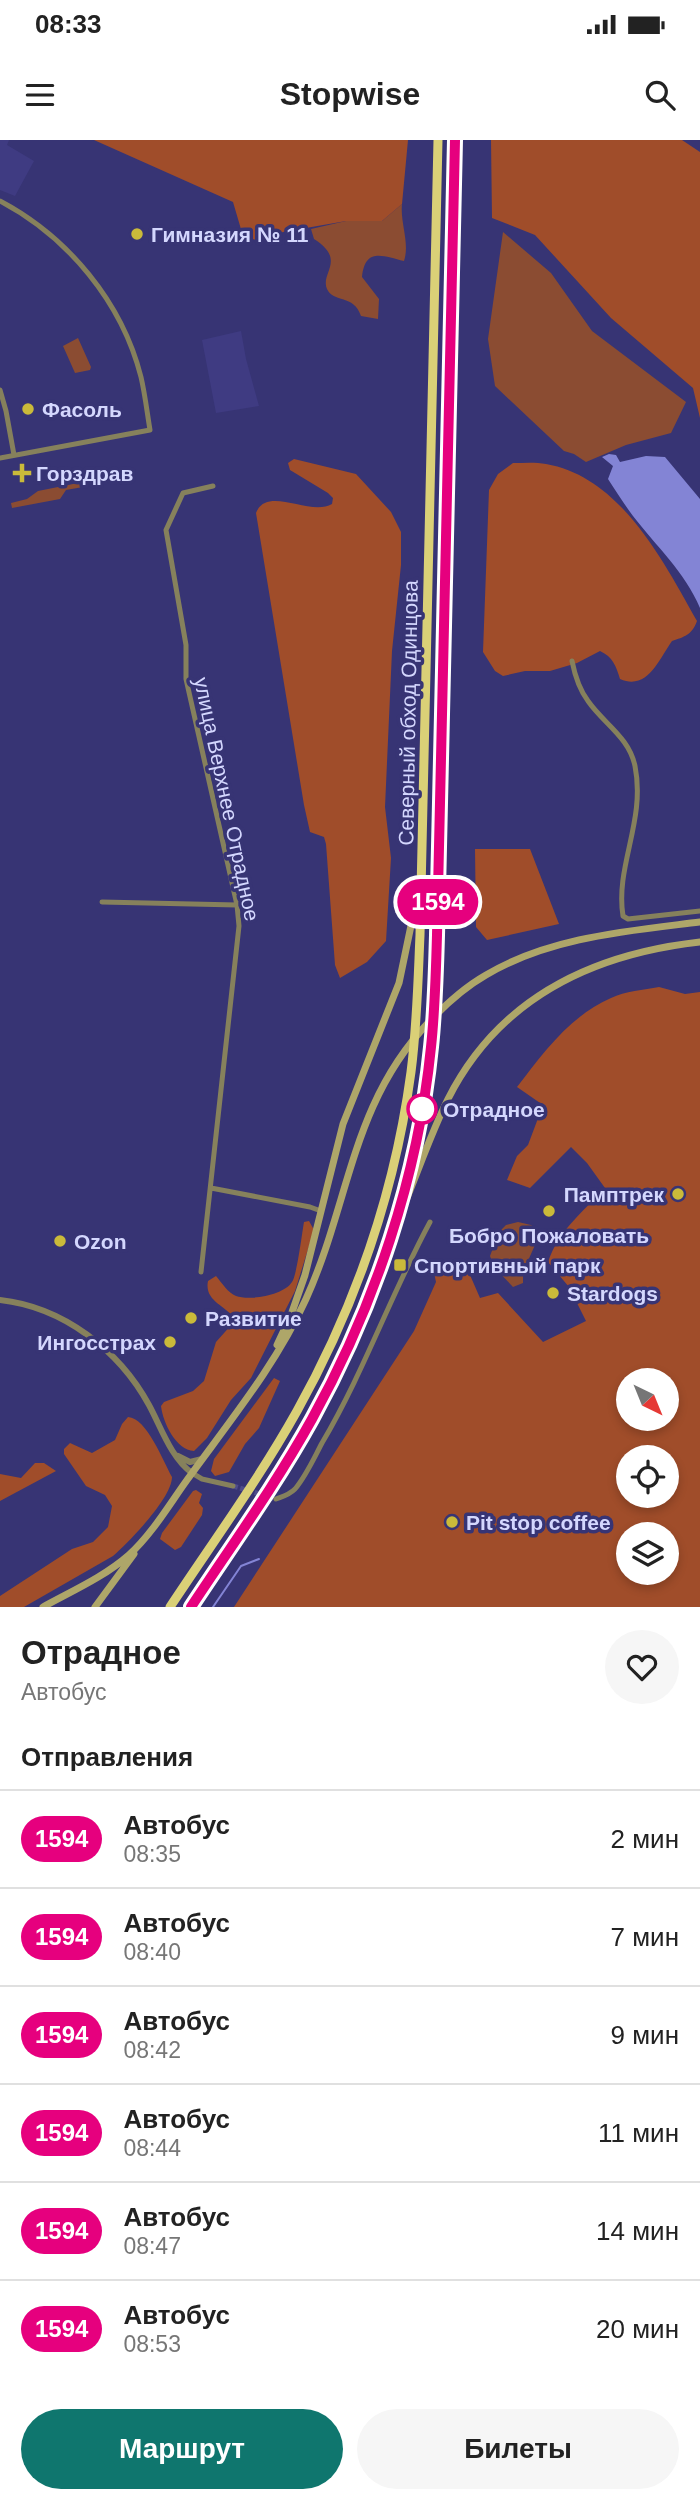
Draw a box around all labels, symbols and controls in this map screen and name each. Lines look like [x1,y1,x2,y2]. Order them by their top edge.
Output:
text: 08:33 [35,9,102,39]
icon: menu [21,76,59,114]
text: Stopwise [280,76,420,112]
icon: search [641,76,679,114]
place label: Гимназия № 11 [151,223,309,246]
marker: Гимназия № 11 [129,226,145,242]
place label: Фасоль [42,398,122,421]
marker: Фасоль [20,401,36,417]
place label: Горздрав [36,462,134,485]
marker: Горздрав [14,465,30,481]
street label: Северный обход Одинцова [394,580,422,846]
street label: улица Верхнее Отрадное [190,675,264,923]
line badge: 1594 [389,879,487,925]
text: 1594 [411,888,465,915]
marker: Отрадное [407,1094,437,1124]
place label: Отрадное [443,1098,545,1121]
place label: Памптрек [564,1183,664,1206]
marker: Памптрек [670,1186,686,1202]
marker: Бобро Пожаловать [541,1203,557,1219]
place label: Бобро Пожаловать [449,1224,649,1247]
place label: Ozon [74,1230,127,1253]
marker: Ozon [52,1233,68,1249]
place label: Спортивный парк [414,1254,601,1277]
marker: Спортивный парк [392,1257,408,1273]
place label: Stardogs [567,1282,658,1305]
marker: Stardogs [545,1285,561,1301]
place label: Развитие [205,1307,302,1330]
marker: Развитие [183,1310,199,1326]
place label: Ингосстрах [37,1331,156,1354]
marker: Ингосстрах [162,1334,178,1350]
north arrow [616,1368,679,1432]
map controls [616,1368,679,1585]
button: locate [616,1445,679,1508]
place label: Pit stop coffee [466,1511,611,1534]
marker: Pit stop coffee [444,1514,460,1530]
button: layers [616,1522,679,1585]
button: heart [605,1630,679,1704]
text: Отрадное [21,1634,181,1671]
text: Автобус [21,1679,107,1705]
text: Отправления [21,1742,193,1772]
text: Автобус [123,1810,230,1840]
text: 2 мин [611,1824,679,1854]
text: 1594 [35,1825,88,1852]
text: 08:35 [123,1841,181,1867]
text: Автобус [123,1908,230,1938]
text: 7 мин [611,1922,679,1952]
text: 1594 [35,1923,88,1950]
text: 08:40 [123,1939,181,1965]
text: Автобус [123,2006,230,2036]
text: 9 мин [611,2020,679,2050]
text: 1594 [35,2021,88,2048]
text: 08:42 [123,2037,181,2063]
text: Автобус [123,2104,230,2134]
text: 11 мин [598,2118,679,2148]
text: 1594 [35,2119,88,2146]
text: 08:44 [123,2135,181,2161]
text: Автобус [123,2202,230,2232]
text: 14 мин [596,2216,679,2246]
text: 1594 [35,2217,88,2244]
text: 08:47 [123,2233,181,2259]
text: Автобус [123,2300,230,2330]
text: 20 мин [596,2314,679,2344]
text: 1594 [35,2315,88,2342]
text: 08:53 [123,2331,181,2357]
button: Маршрут [21,2409,343,2489]
button: Билеты [357,2409,679,2489]

